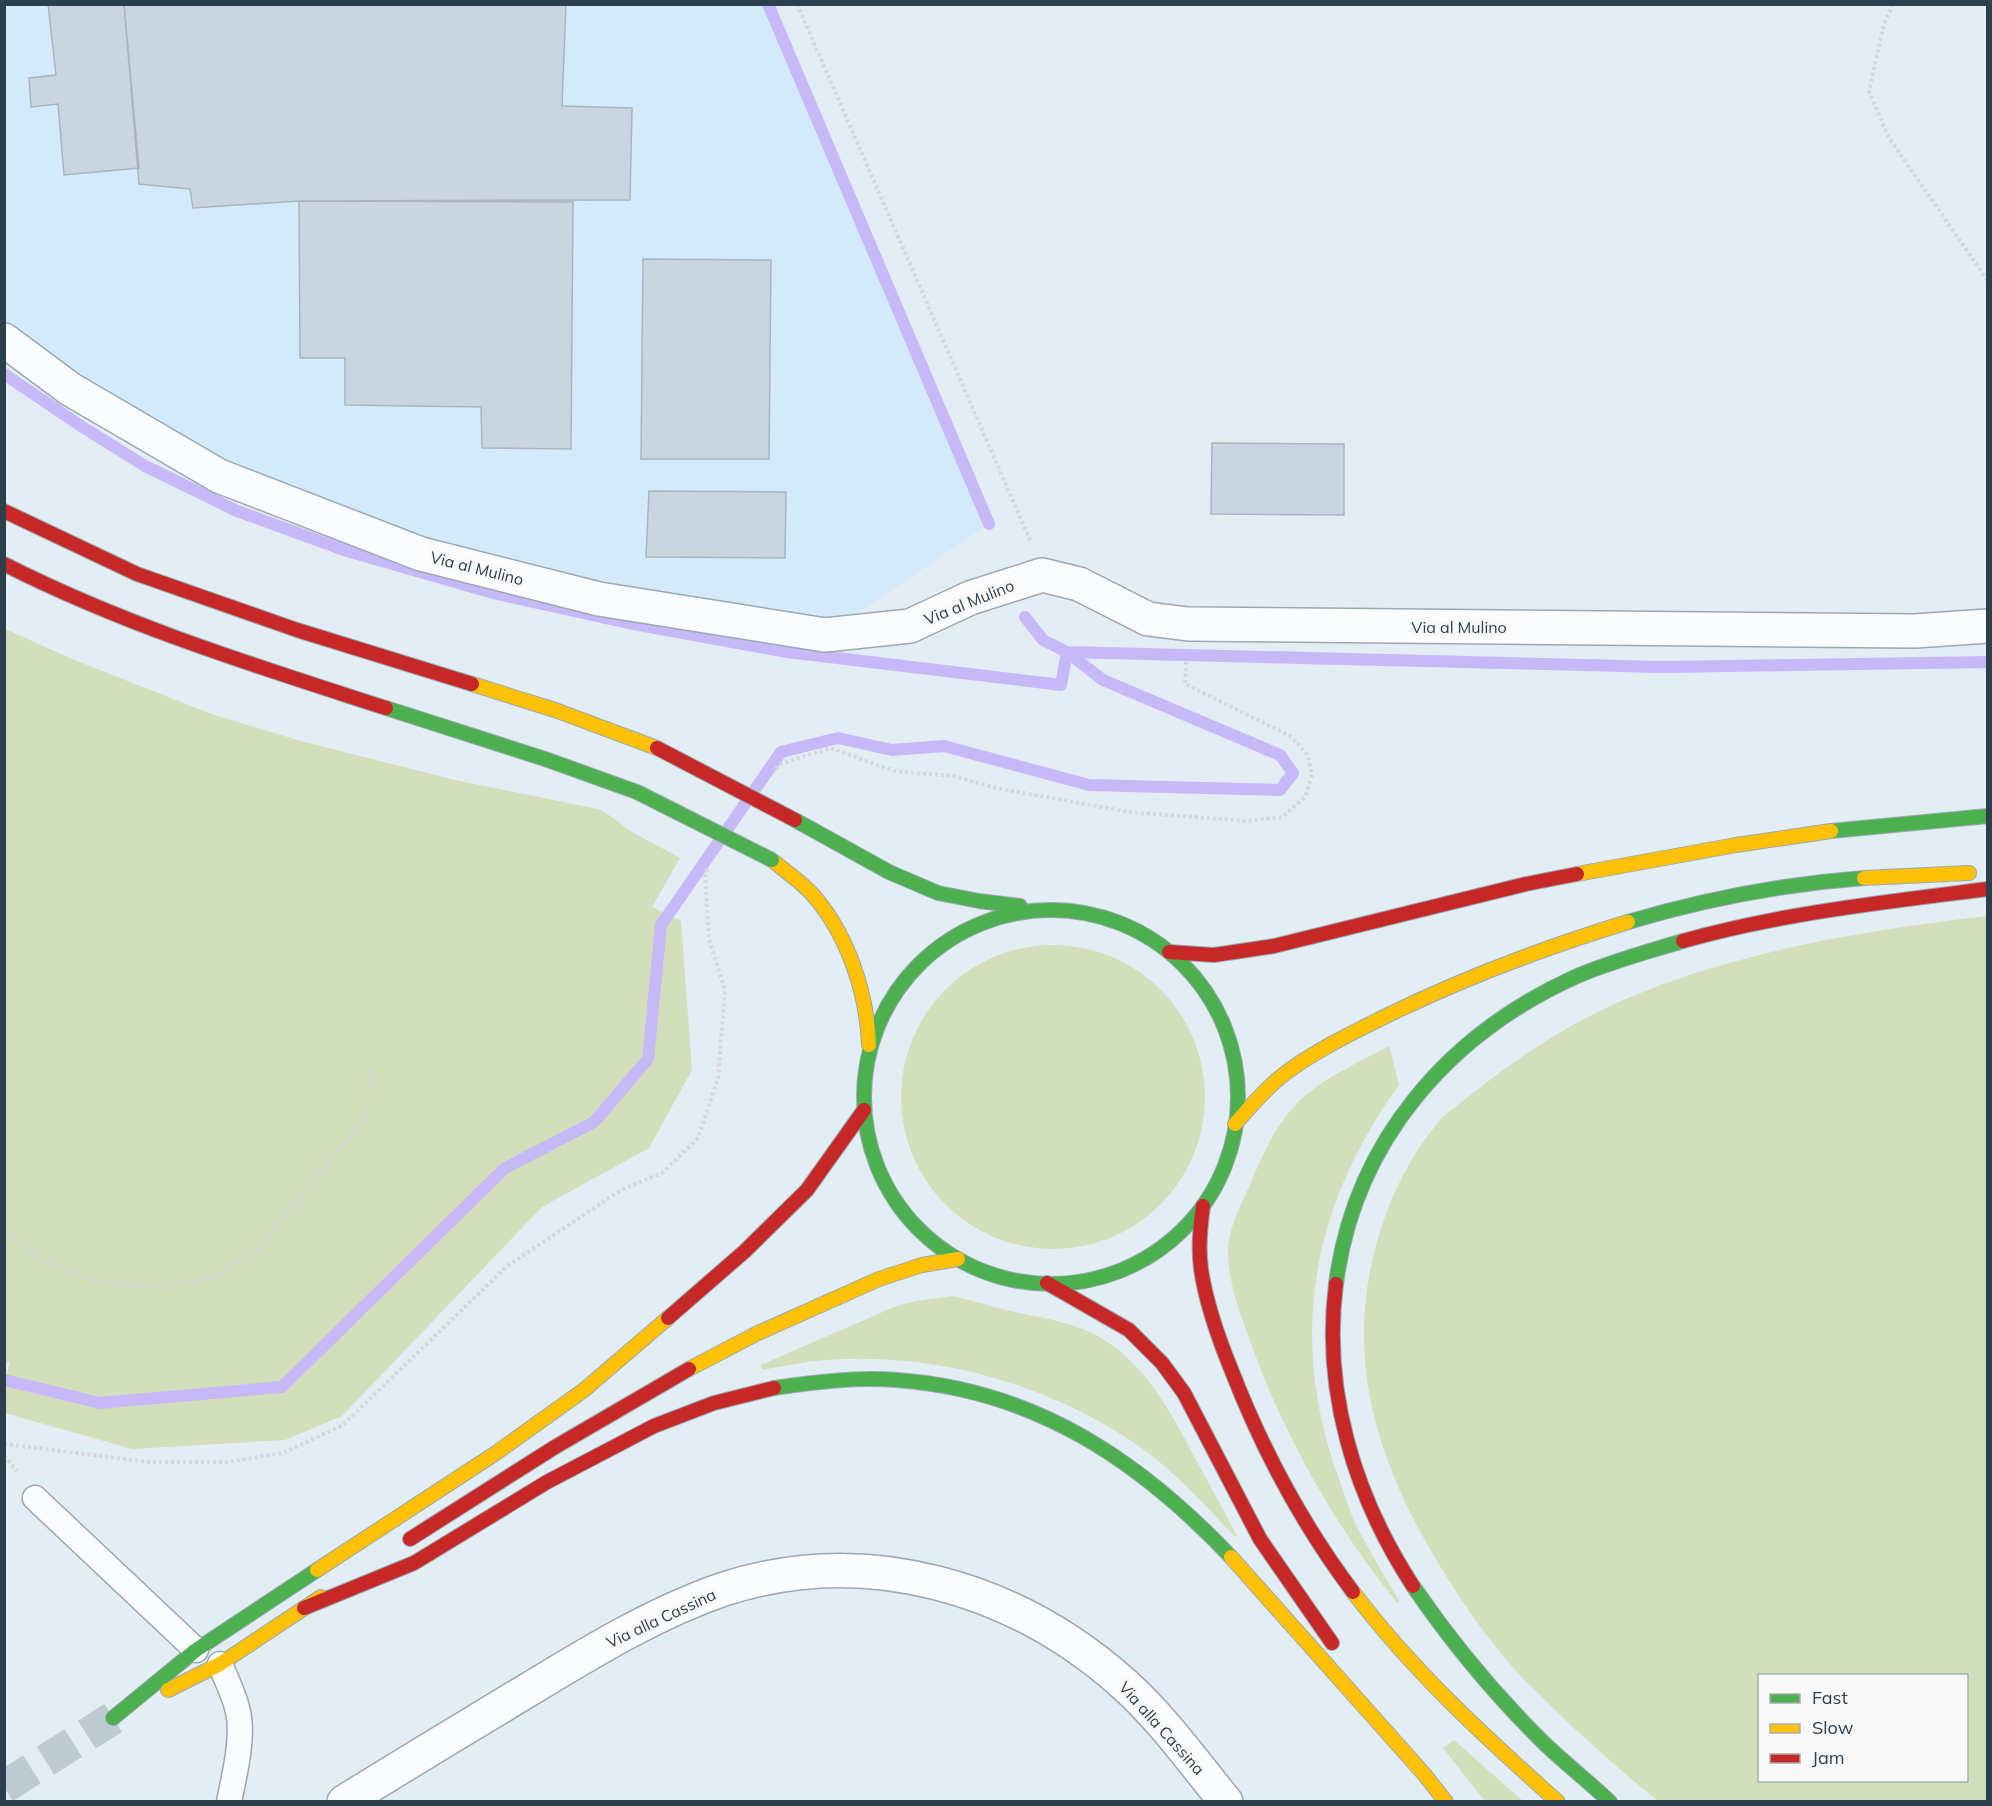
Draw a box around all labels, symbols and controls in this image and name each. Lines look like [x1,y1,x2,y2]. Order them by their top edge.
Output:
street label: Via al Mulino [428,547,526,589]
street label: Via al Mulino [921,575,1017,629]
street label: Via al Mulino [1411,617,1507,637]
street label: Via alla Cassina [603,1584,719,1652]
legend [1758,1674,1968,1782]
street label: Via alla Cassina [1115,1677,1209,1779]
text: Fast [1812,1686,1848,1709]
text: Slow [1812,1716,1854,1739]
text: Jam [1812,1746,1845,1769]

